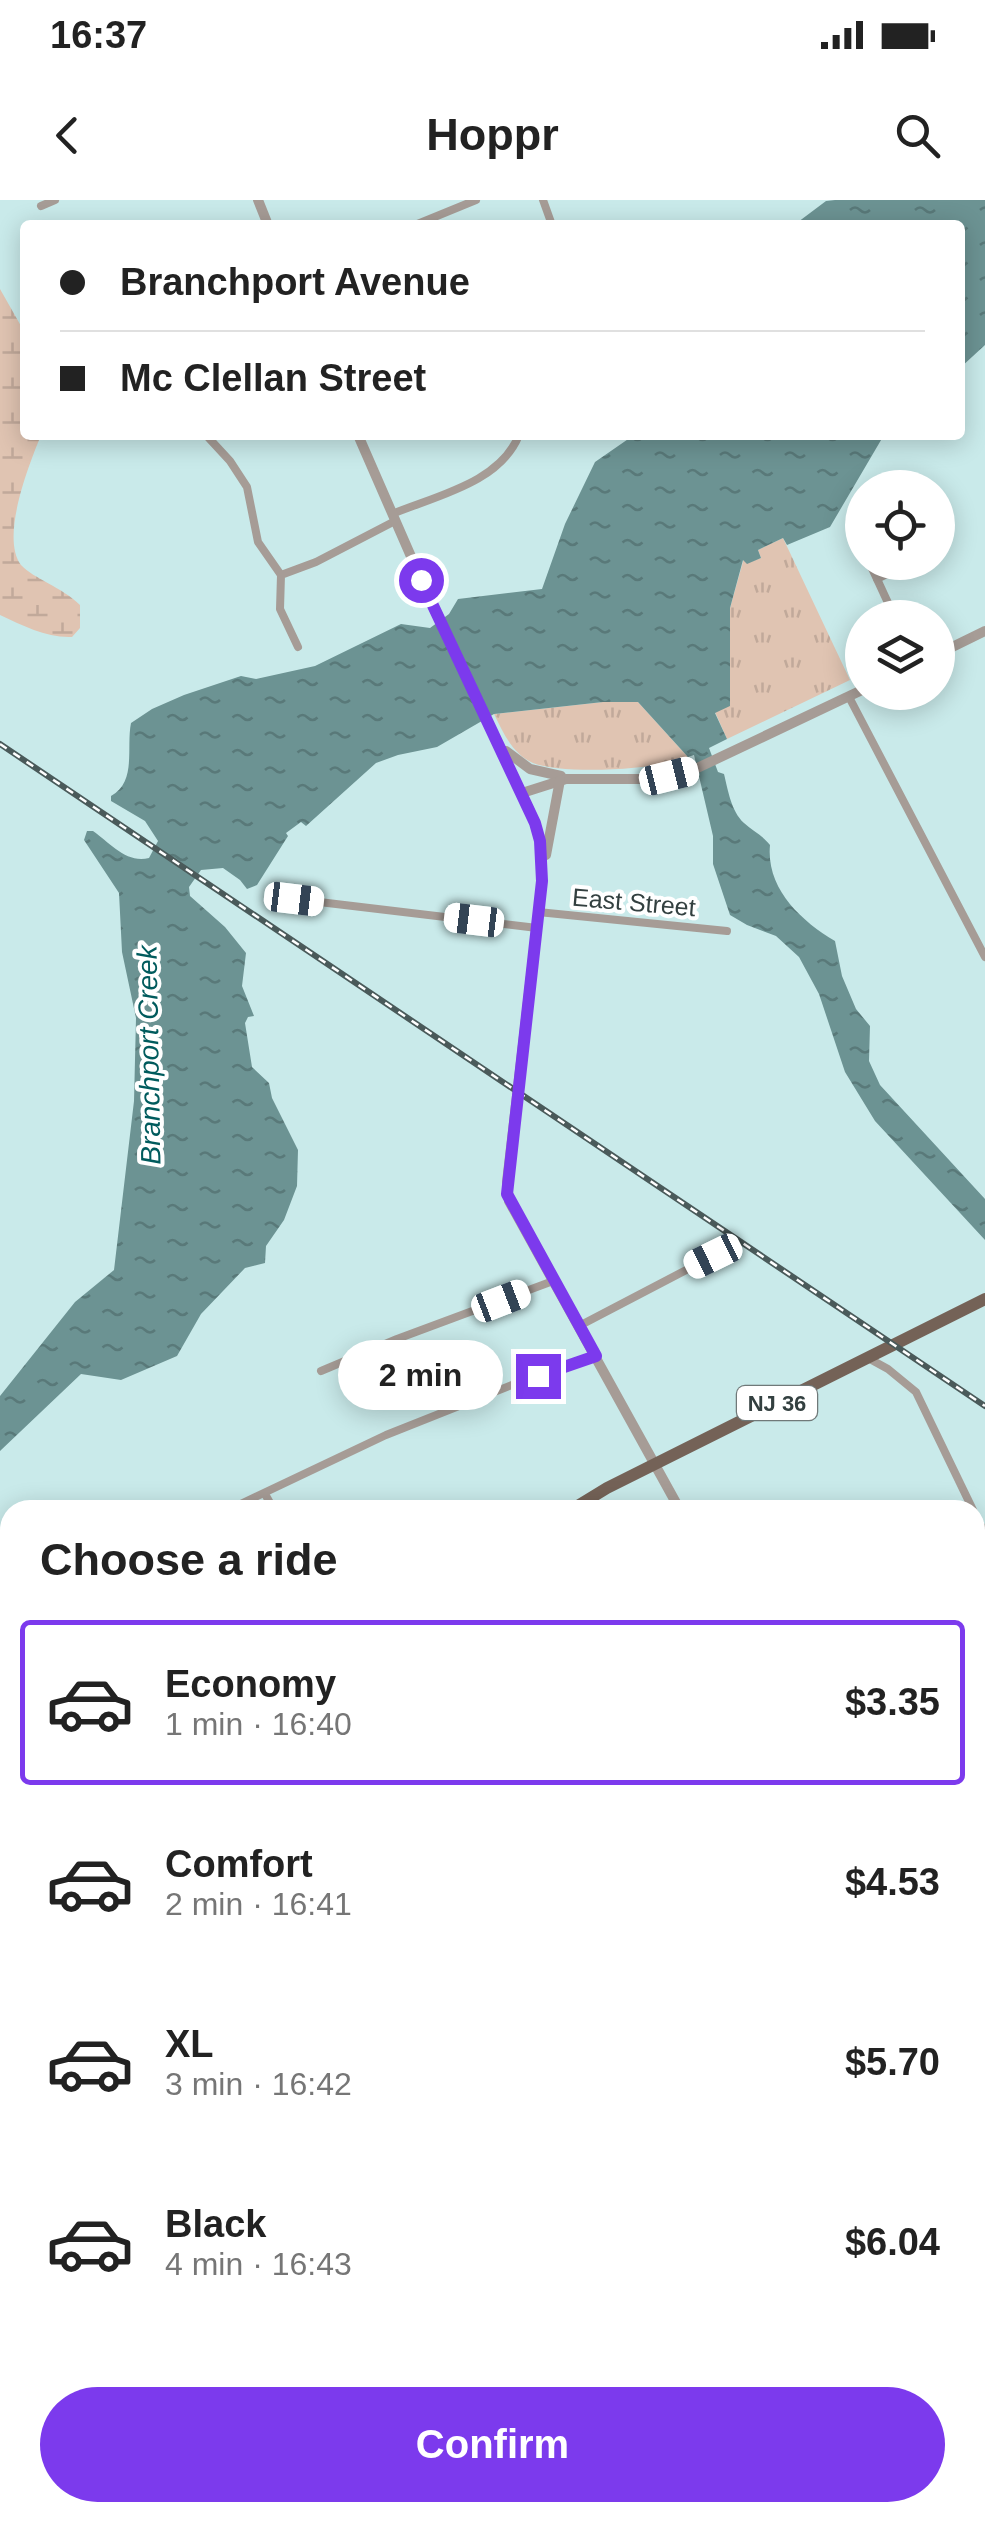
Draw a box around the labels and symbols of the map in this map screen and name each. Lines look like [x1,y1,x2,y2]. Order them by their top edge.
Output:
route start [399,558,444,603]
car [636,754,702,798]
car [262,880,326,918]
street label: East Street [571,883,697,921]
car [442,901,506,939]
water label: Branchport Creek [132,943,166,1165]
car [679,1229,747,1283]
car [468,1276,534,1326]
callout: 2 min [338,1341,503,1411]
route end [516,1354,561,1399]
road number: NJ 36 [737,1386,817,1420]

